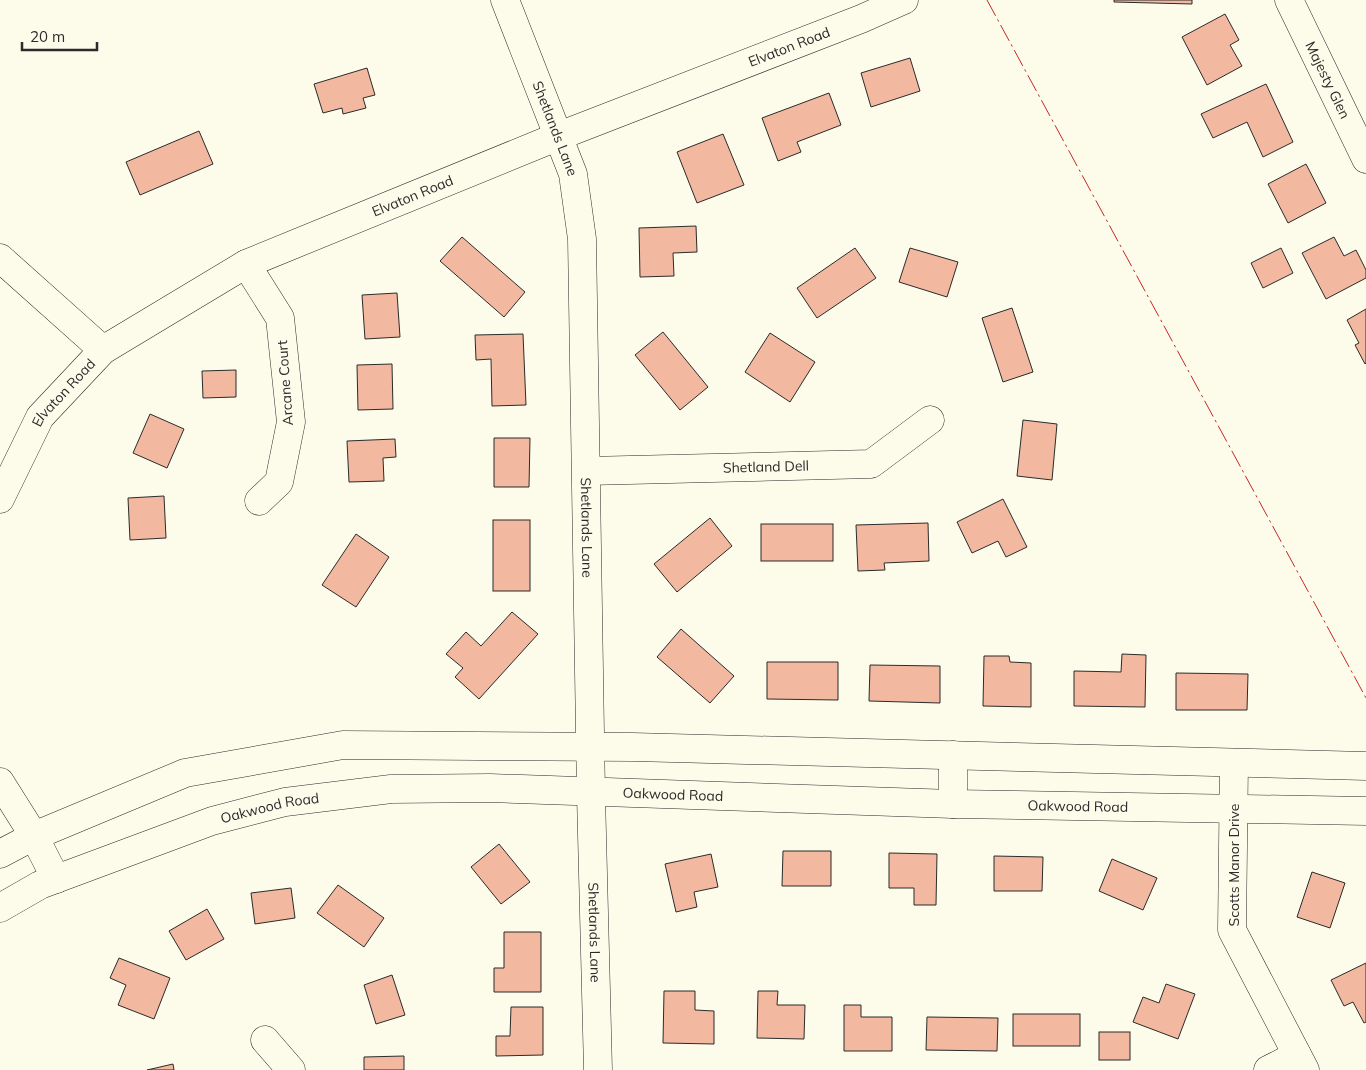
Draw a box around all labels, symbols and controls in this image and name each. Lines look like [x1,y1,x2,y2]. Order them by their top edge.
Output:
scale bar [22,20,98,52]
street label: Elvaton Road [746,23,833,71]
text: 20 m [30,27,65,46]
street label: Majesty Glen [1301,38,1354,122]
street label: Shetlands Lane [529,79,582,179]
street label: Elvaton Road [369,171,456,221]
street label: Arcane Court [273,340,297,426]
street label: Elvaton Road [28,355,99,429]
street label: Shetland Dell [723,457,809,477]
street label: Shetlands Lane [577,477,596,578]
street label: Oakwood Road [622,784,724,805]
street label: Oakwood Road [218,789,320,827]
street label: Oakwood Road [1027,796,1128,816]
street label: Scotts Manor Drive [1225,804,1243,926]
street label: Shetlands Lane [584,882,605,983]

